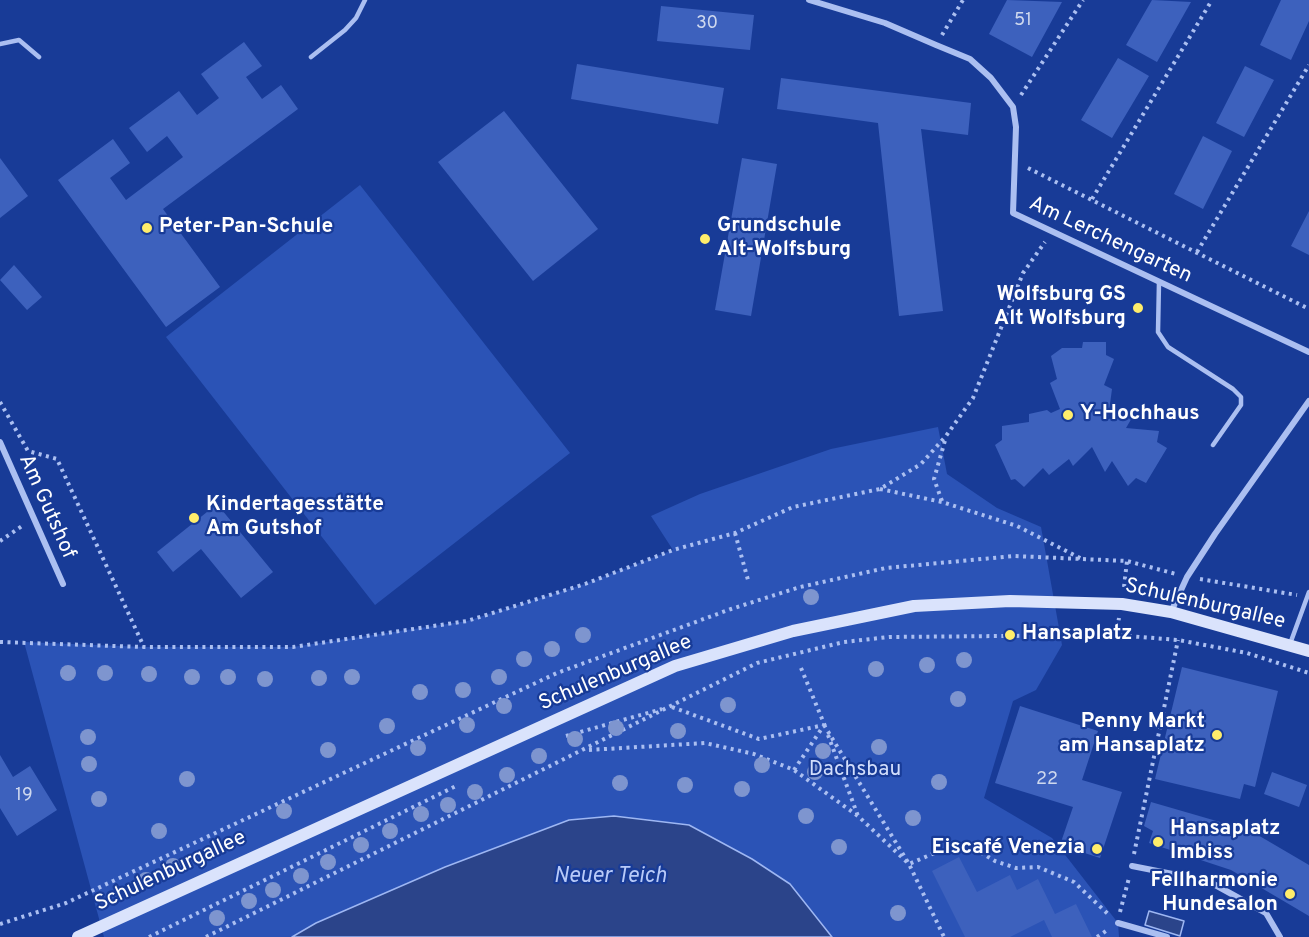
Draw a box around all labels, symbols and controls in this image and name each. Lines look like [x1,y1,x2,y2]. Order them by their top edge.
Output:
house number: 51 [1014,10,1032,32]
house number: 30 [696,13,718,35]
street label: Am Lerchengarten [1024,192,1196,290]
place label: Grundschule Alt-Wolfsburg [717,214,851,264]
place label: Peter-Pan-Schule [159,215,333,241]
marker: Peter-Pan-Schule [140,221,154,235]
marker: Grundschule Alt-Wolfsburg [698,232,712,246]
place label: Wolfsburg GS Alt Wolfsburg [994,283,1126,333]
marker: Wolfsburg GS Alt Wolfsburg [1131,301,1145,315]
place label: Y-Hochhaus [1080,402,1200,428]
marker: Y-Hochhaus [1061,408,1075,422]
street label: Am Gutshof [12,451,80,563]
place label: Kindertagesstätte Am Gutshof [206,493,384,543]
marker: Kindertagesstätte Am Gutshof [187,511,201,525]
street label: Schulenburgallee [1122,574,1288,636]
place label: Hansaplatz [1022,622,1132,648]
marker: Hansaplatz [1003,628,1017,642]
street label: Schulenburgallee [536,630,696,718]
place label: Penny Markt am Hansaplatz [1059,710,1205,760]
marker: Penny Markt am Hansaplatz [1210,728,1224,742]
park label: Dachsbau [809,758,901,784]
house number: 22 [1036,769,1058,791]
house number: 19 [15,785,33,807]
place label: Hansaplatz Imbiss [1170,817,1280,867]
street label: Schulenburgallee [92,826,250,918]
marker: Hansaplatz Imbiss [1151,835,1165,849]
place label: Eiscafé Venezia [931,836,1085,862]
marker: Eiscafé Venezia [1090,842,1104,856]
water label: Neuer Teich [554,865,666,891]
place label: Fellharmonie Hundesalon [1151,869,1278,919]
marker: Fellharmonie Hundesalon [1283,887,1297,901]

